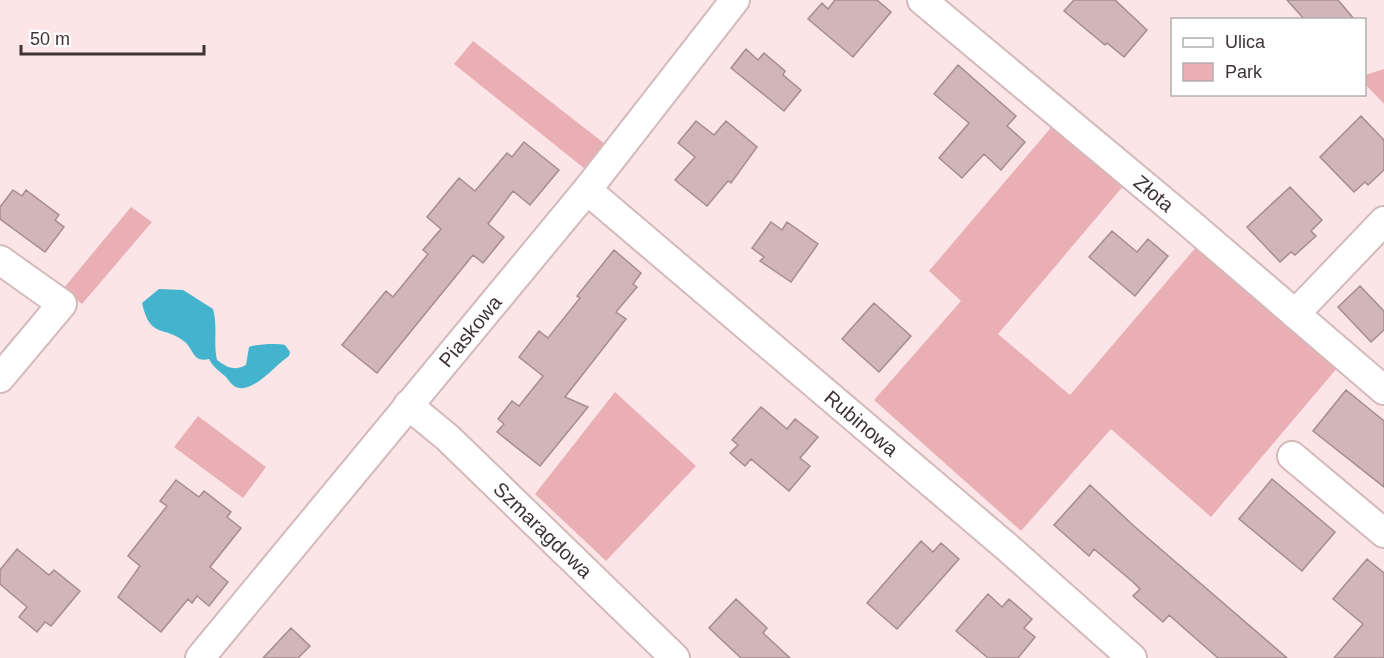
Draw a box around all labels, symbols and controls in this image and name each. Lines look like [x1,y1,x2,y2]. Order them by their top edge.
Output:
scale bar [21,18,204,56]
legend [1171,18,1366,96]
text: 50 m [30,29,70,49]
text: Ulica [1225,32,1266,52]
text: Park [1225,62,1263,82]
street label: Złota [1130,171,1179,217]
street label: Piaskowa [434,291,507,371]
street label: Rubinowa [820,386,903,461]
street label: Szmaragdowa [489,478,597,583]

